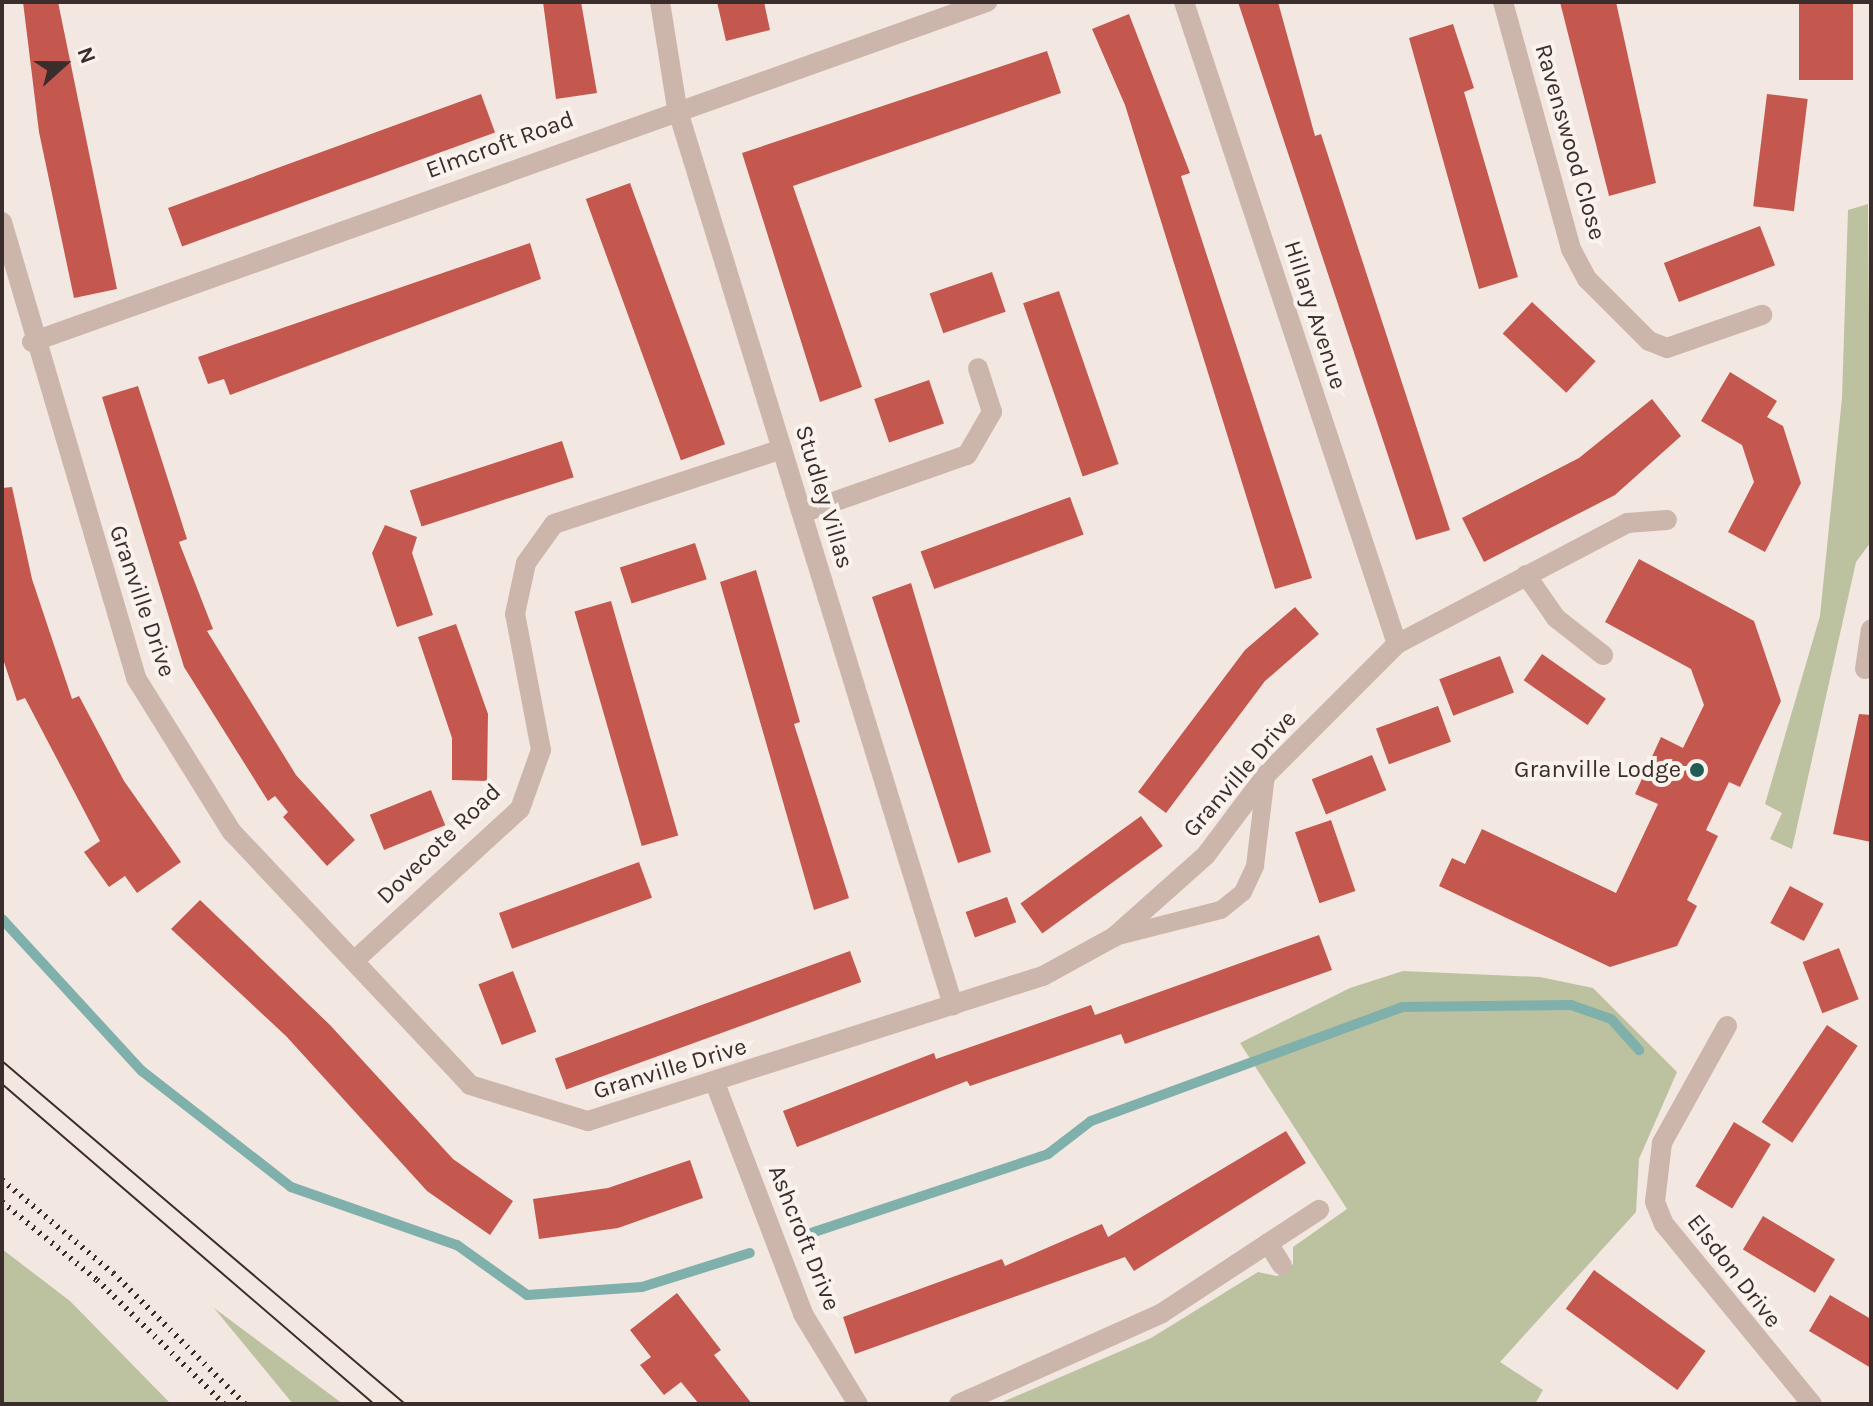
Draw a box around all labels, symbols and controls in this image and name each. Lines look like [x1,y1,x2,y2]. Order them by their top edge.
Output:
north arrow [24,24,104,104]
street label: Ravenswood Close [1528,41,1612,243]
text: N [71,43,101,67]
street label: Elmcroft Road [422,105,578,185]
street label: Hillary Avenue [1277,237,1353,393]
street label: Studley Villas [789,422,859,572]
street label: Granville Drive [103,521,181,681]
street label: Granville Drive [1177,705,1303,843]
place label: Granville Lodge [1514,756,1681,784]
marker: Granville Lodge [1688,761,1706,779]
street label: Dovecote Road [371,778,507,910]
street label: Granville Drive [590,1032,750,1106]
street label: Ashcroft Drive [762,1161,846,1315]
street label: Elsdon Drive [1681,1208,1787,1334]

